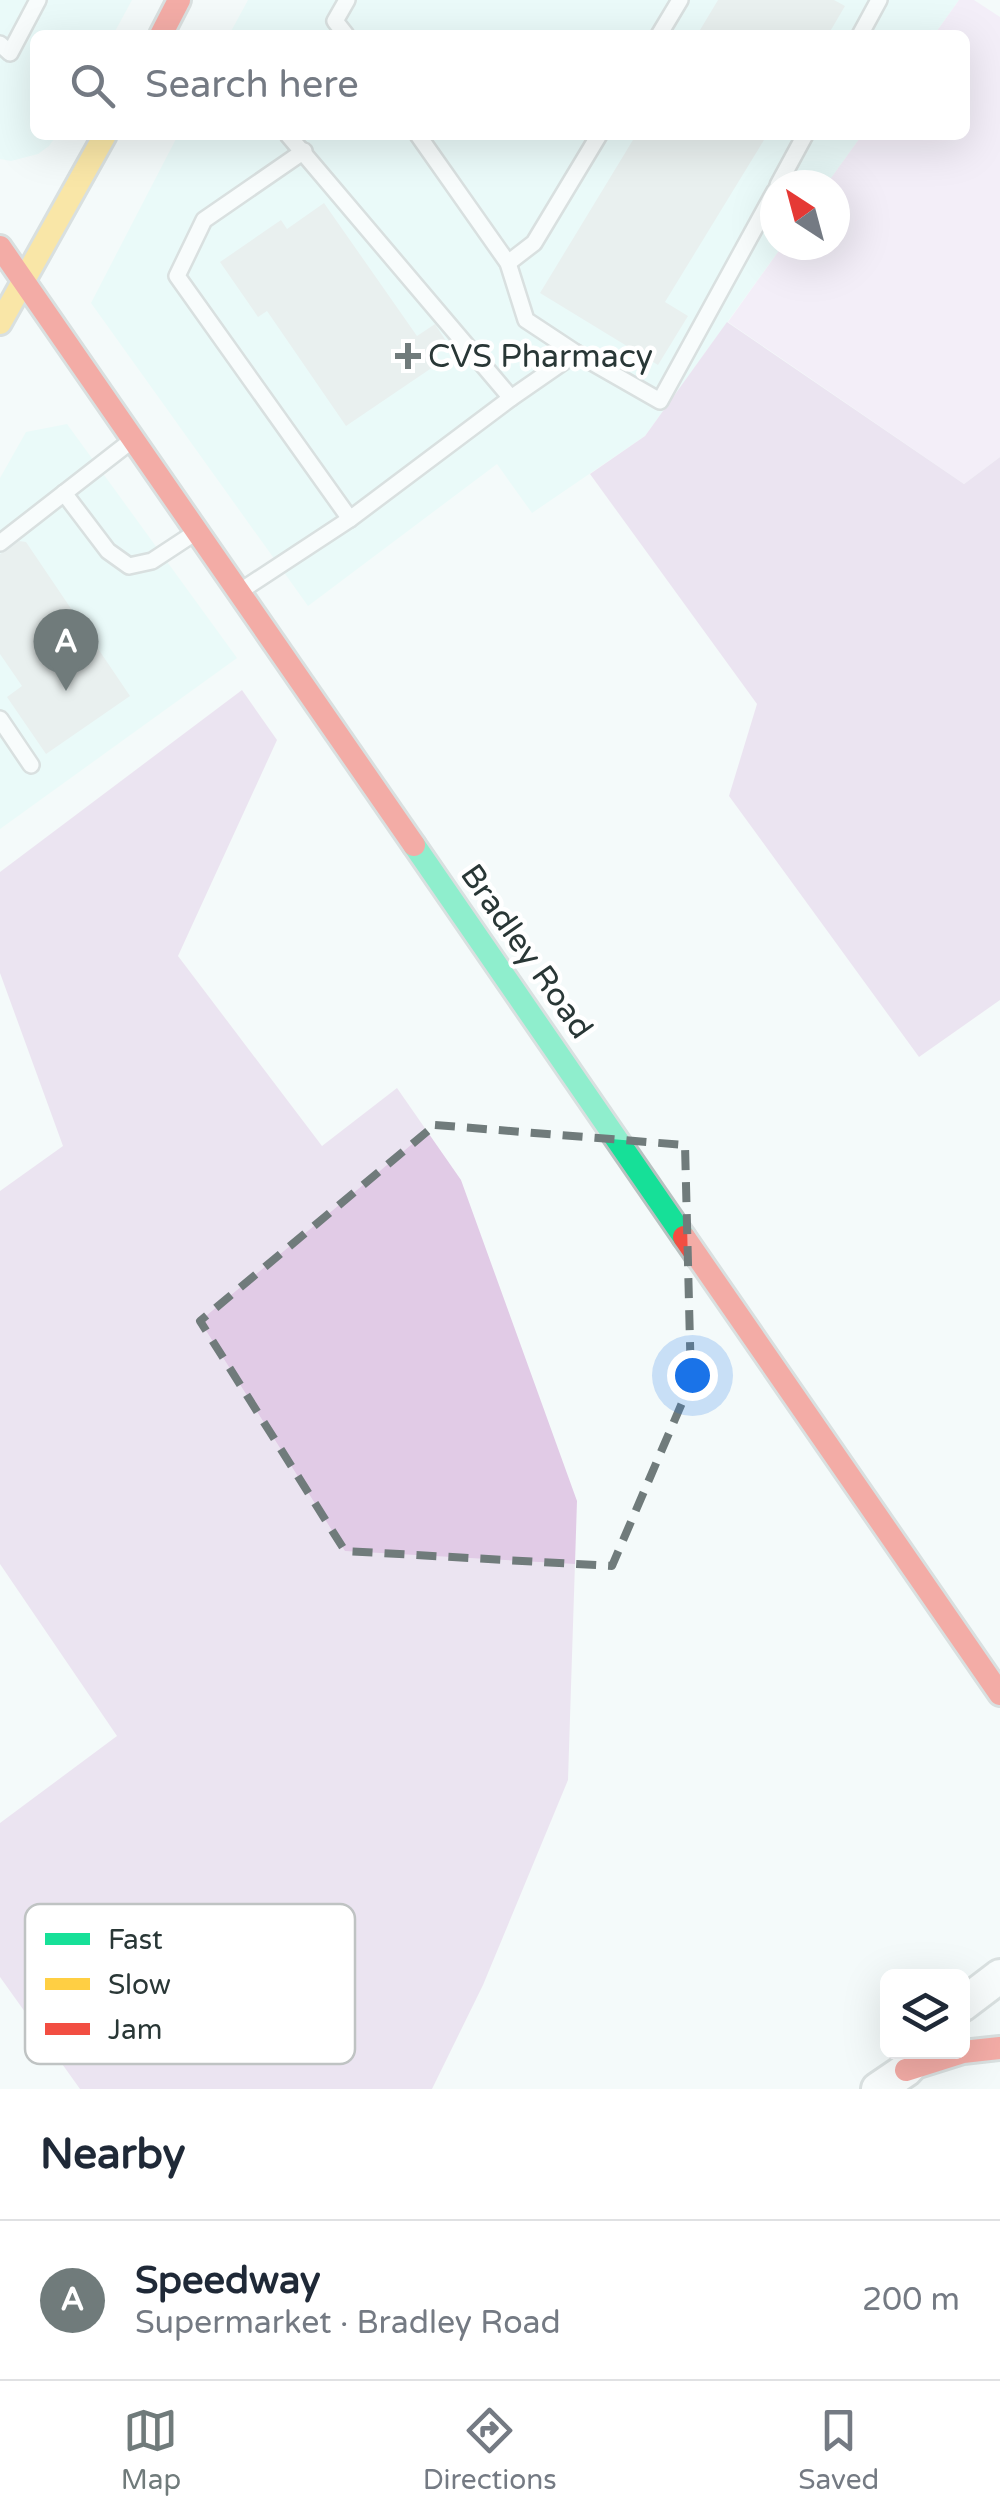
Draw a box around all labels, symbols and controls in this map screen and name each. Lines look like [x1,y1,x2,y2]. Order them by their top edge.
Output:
search box [30,30,970,140]
icon: search [65,58,120,113]
text: Search here [145,62,359,108]
north arrow [760,170,850,260]
place label: CVS Pharmacy [428,338,653,376]
marker: CVS Pharmacy [397,345,419,367]
pin: A [34,608,98,691]
street label: Bradley Road [452,857,600,1046]
your location [667,1350,718,1401]
legend [25,1904,355,2064]
text: Fast [108,1923,163,1957]
text: Slow [108,1968,171,2002]
map controls [880,1969,970,2059]
button: layers [880,1969,970,2059]
text: Jam [108,2013,163,2047]
text: Nearby [40,2129,185,2180]
text: Speedway [135,2258,320,2304]
text: A [61,2281,84,2319]
text: 200 m [862,2281,960,2319]
text: Supermarket · Bradley Road [135,2304,561,2342]
tab: Map [121,2403,181,2497]
tab: Directions [423,2403,557,2497]
tab: Saved [798,2403,879,2497]

